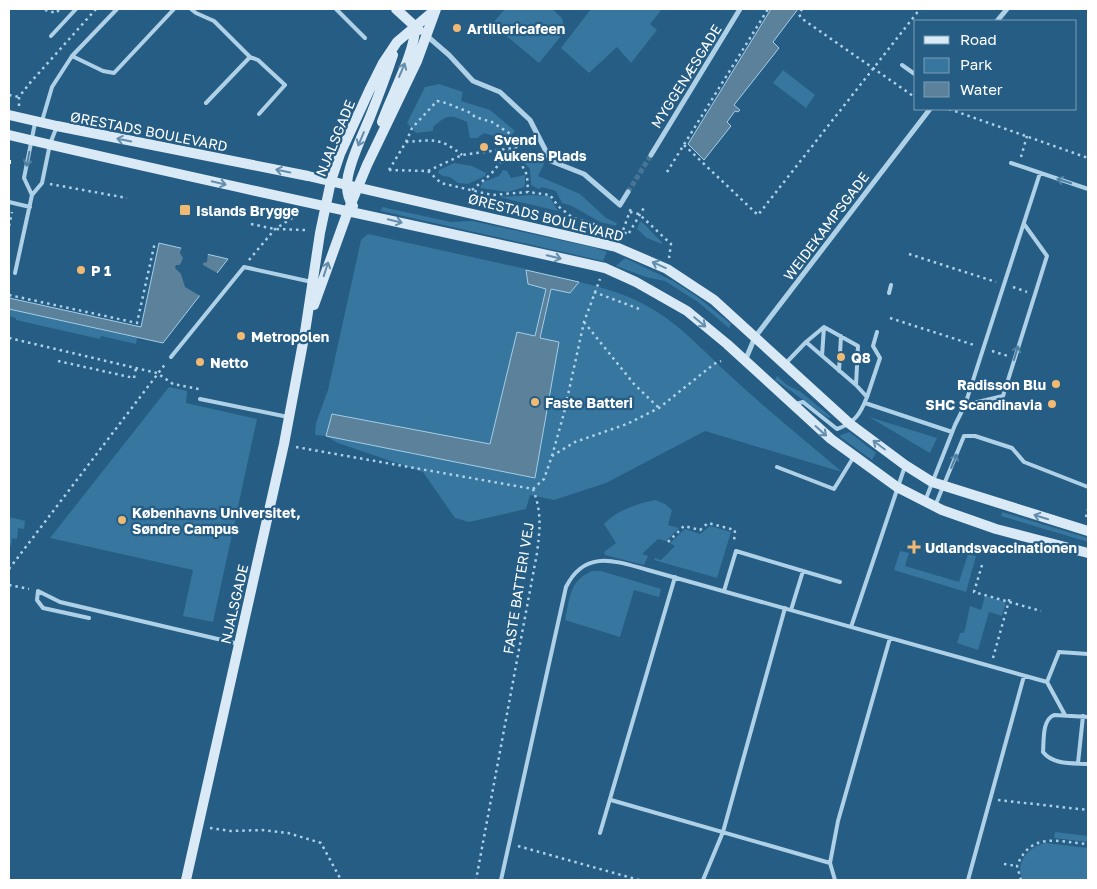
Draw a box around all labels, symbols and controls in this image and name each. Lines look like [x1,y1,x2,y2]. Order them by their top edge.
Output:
place label: Artillericafeen [467,20,565,37]
legend [914,20,1077,110]
street label: MYGGENÆSGADE [647,21,725,131]
marker: Artillericafeen [451,22,463,34]
text: Road [960,30,997,48]
text: Park [960,55,993,73]
one-way arrow [398,63,408,78]
text: Water [960,80,1003,98]
street label: NJALSGADE [312,97,358,179]
street label: ØRESTADS BOULEVARD [69,107,229,155]
one-way arrow [355,131,365,146]
place label: Svend Aukens Plads [494,131,587,164]
one-way arrow [116,134,132,144]
marker: Svend Aukens Plads [478,141,490,153]
one-way arrow [23,150,32,166]
one-way arrow [276,166,292,176]
street label: WEIDEKAMPSGADE [780,168,872,284]
one-way arrow [1057,176,1073,185]
one-way arrow [211,179,227,188]
street label: ØRESTADS BOULEVARD [466,189,626,245]
place label: Islands Brygge [196,202,299,219]
marker: Islands Brygge [178,203,192,217]
one-way arrow [387,217,403,226]
one-way arrow [545,253,561,262]
one-way arrow [652,260,667,270]
place label: P 1 [91,262,111,279]
one-way arrow [322,262,331,278]
marker: P 1 [75,264,87,276]
one-way arrow [694,317,707,328]
place label: Metropolen [251,328,329,345]
marker: Metropolen [235,330,247,342]
one-way arrow [1012,346,1022,362]
place label: Q8 [851,349,871,366]
marker: Q8 [835,351,847,363]
place label: Netto [210,354,248,371]
marker: Netto [194,356,206,368]
place label: Radisson Blu [957,376,1046,393]
marker: Radisson Blu [1050,378,1062,390]
place label: Faste Batteri [545,394,633,411]
marker: Faste Batteri [529,396,541,408]
place label: SHC Scandinavia [925,396,1042,413]
marker: SHC Scandinavia [1046,398,1058,410]
one-way arrow [815,425,828,437]
one-way arrow [872,440,885,451]
one-way arrow [949,454,959,469]
place label: Københavns Universitet, Søndre Campus [132,504,301,537]
one-way arrow [1034,512,1050,522]
marker: Københavns Universitet, Søndre Campus [116,514,128,526]
street label: FASTE BATTERI VEJ [499,521,537,655]
place label: Udlandsvaccinationen [925,539,1077,556]
marker: Udlandsvaccinationen [907,540,921,554]
street label: NJALSGADE [217,562,251,646]

